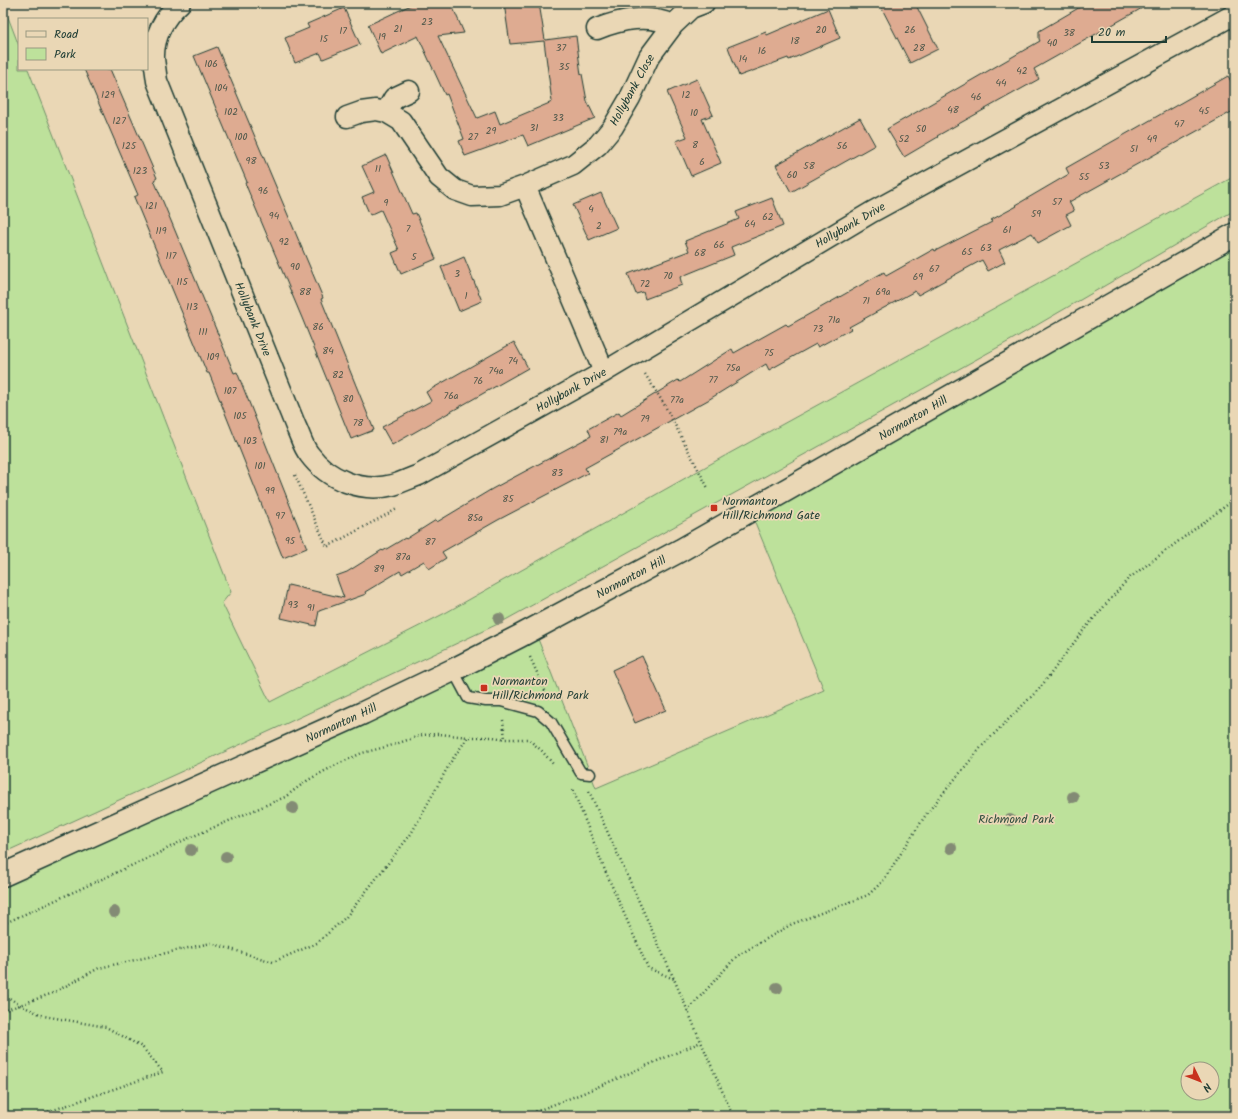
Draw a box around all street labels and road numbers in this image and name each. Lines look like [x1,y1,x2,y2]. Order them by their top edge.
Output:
street label: Hollybank Close [605,50,660,130]
street label: Hollybank Drive [811,197,890,253]
street label: Hollybank Drive [229,279,276,360]
street label: Hollybank Drive [532,363,611,418]
street label: Normanton Hill [875,391,951,446]
street label: Normanton Hill [593,551,670,604]
street label: Normanton Hill [302,699,380,748]

